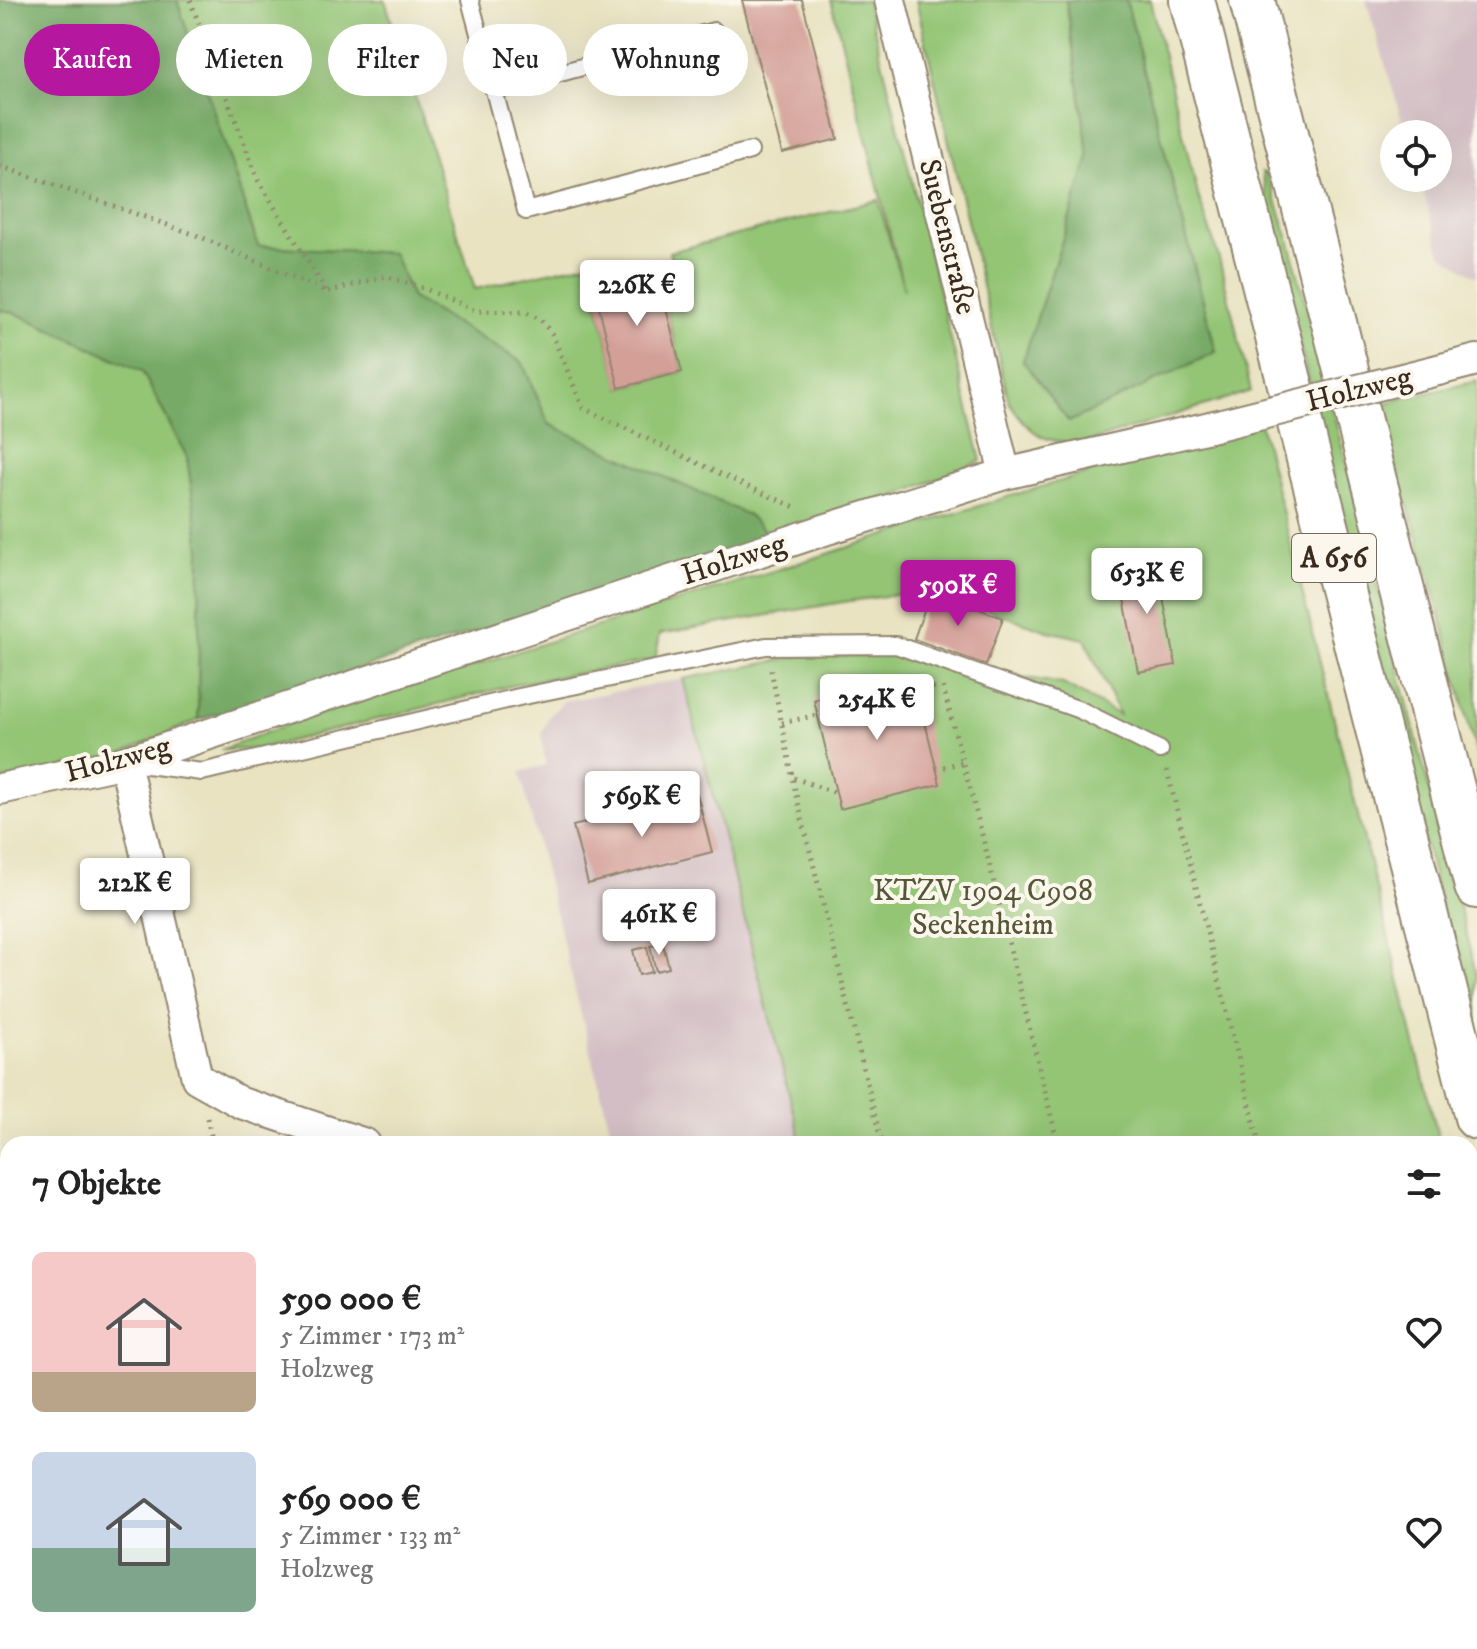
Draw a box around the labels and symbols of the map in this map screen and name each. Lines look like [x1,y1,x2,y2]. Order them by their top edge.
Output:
street label: Suebenstraße [910,155,984,319]
pin: 226K € [572,260,702,328]
street label: Holzweg [1302,359,1416,421]
street label: Holzweg [677,526,791,594]
road number: A 656 [1292,534,1376,582]
pin: 653K € [1082,548,1212,616]
pin: 590K € [893,560,1023,628]
pin: 254K € [812,674,942,742]
street label: Holzweg [61,728,175,792]
pin: 569K € [577,771,707,839]
pin: 212K € [70,858,200,926]
park label: KTZV 1904 C908 Seckenheim [873,873,1093,944]
pin: 461K € [594,889,724,957]

